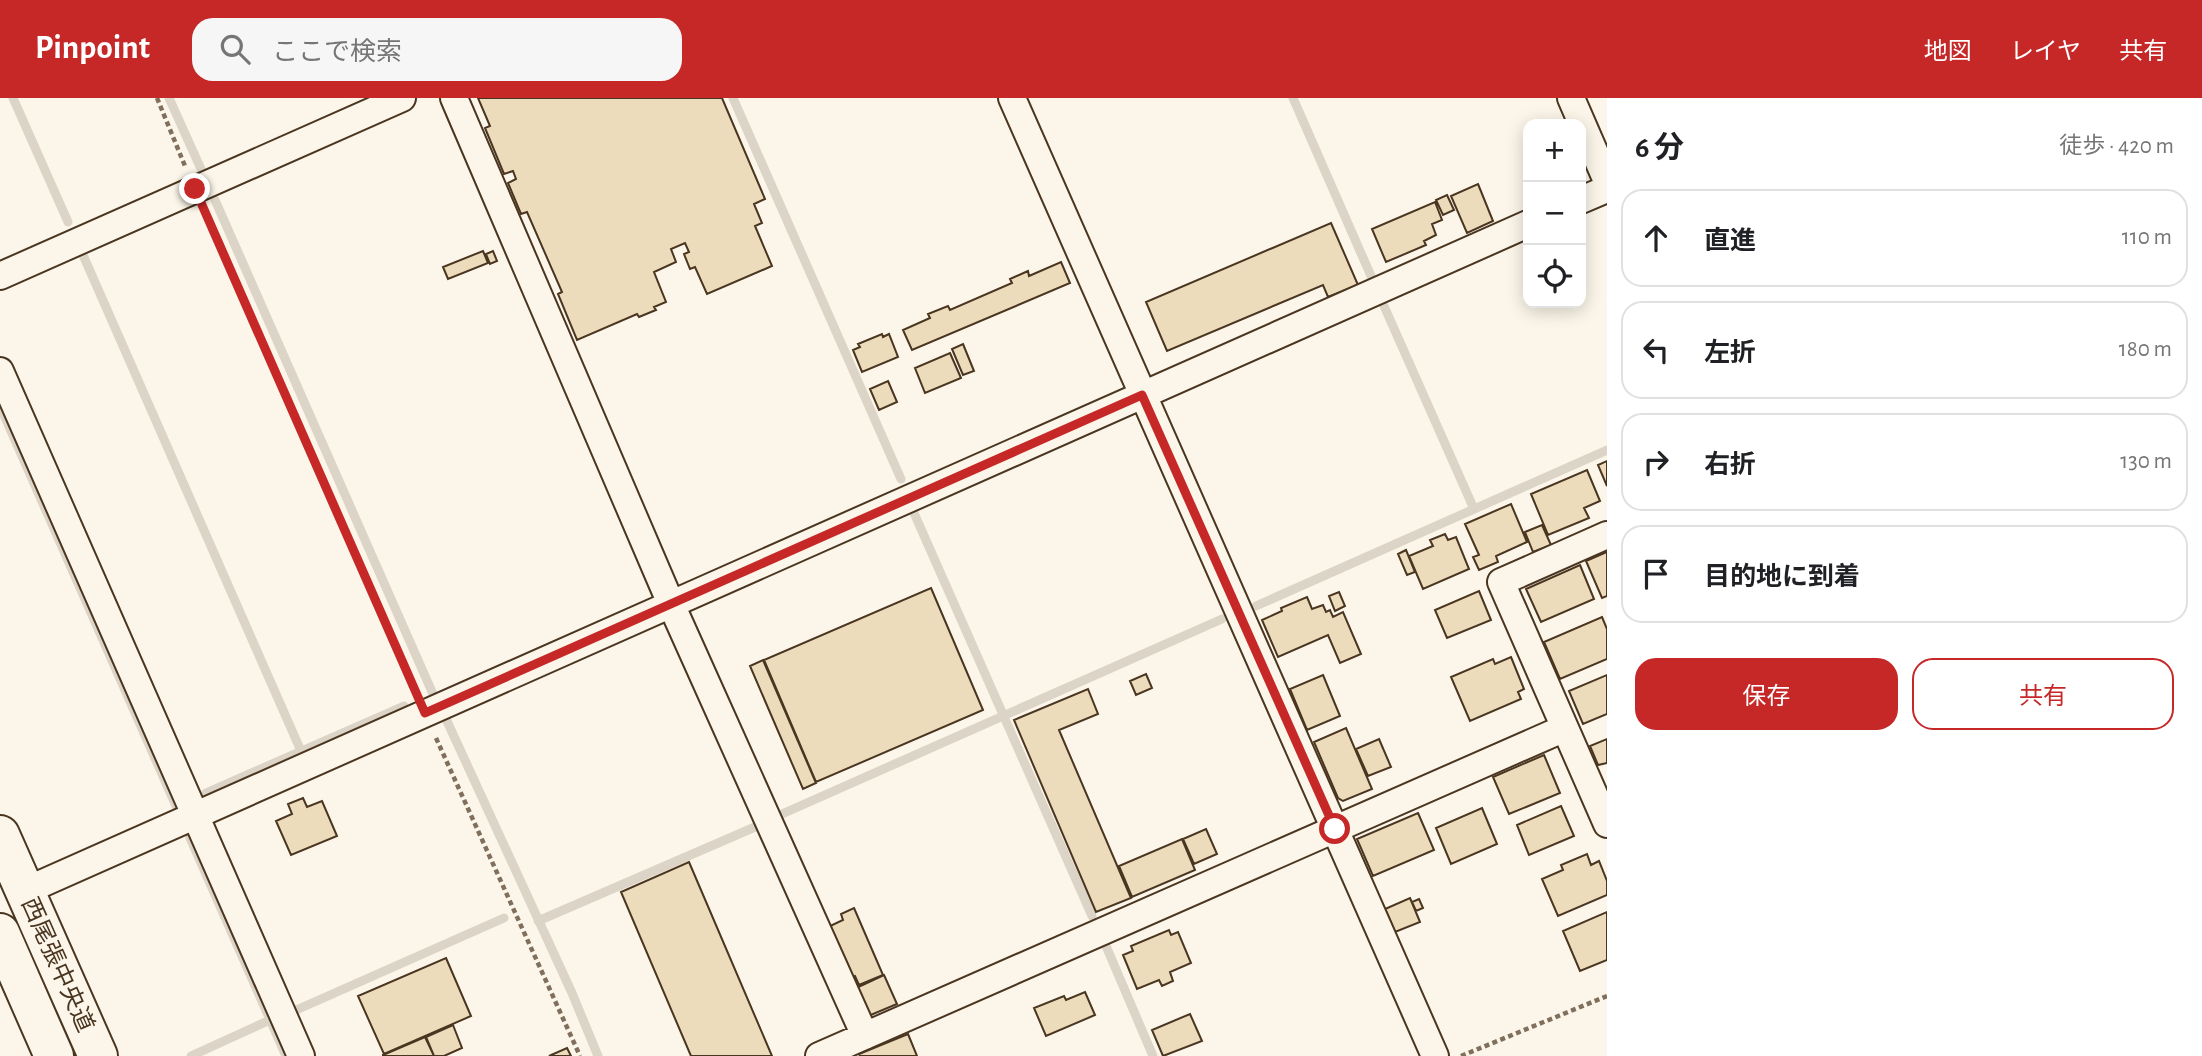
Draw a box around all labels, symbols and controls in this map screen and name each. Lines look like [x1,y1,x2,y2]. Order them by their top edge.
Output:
search box [192,18,682,81]
icon: search [216,30,254,68]
text: Pinpoint [35,32,150,65]
text: ここで検索 [272,39,402,65]
text: 地図 [1924,40,1972,64]
text: レイヤ [2010,40,2081,64]
text: 共有 [2119,40,2167,64]
map controls [1523,119,1586,308]
button: + [1523,119,1586,182]
text: 6 分 [1635,133,1684,163]
text: 徒歩 · 420 m [2059,135,2174,158]
route end [179,173,210,204]
button: − [1523,182,1586,245]
icon: ahead [1637,219,1675,257]
text: 110 m [2122,226,2172,249]
text: 直進 [1704,228,1756,254]
button: locate [1523,245,1586,308]
icon: left [1637,331,1675,369]
text: 180 m [2119,338,2172,361]
text: 左折 [1704,340,1756,366]
icon: right [1637,443,1675,481]
text: 130 m [2120,450,2172,473]
text: 右折 [1704,452,1756,478]
icon: arrive [1637,555,1675,593]
text: 目的地に到着 [1704,564,1860,590]
button: 保存 [1635,658,1898,730]
button: 共有 [1912,658,2174,730]
route start [1319,813,1350,844]
street label: 西尾張中央道 [17,894,99,1036]

